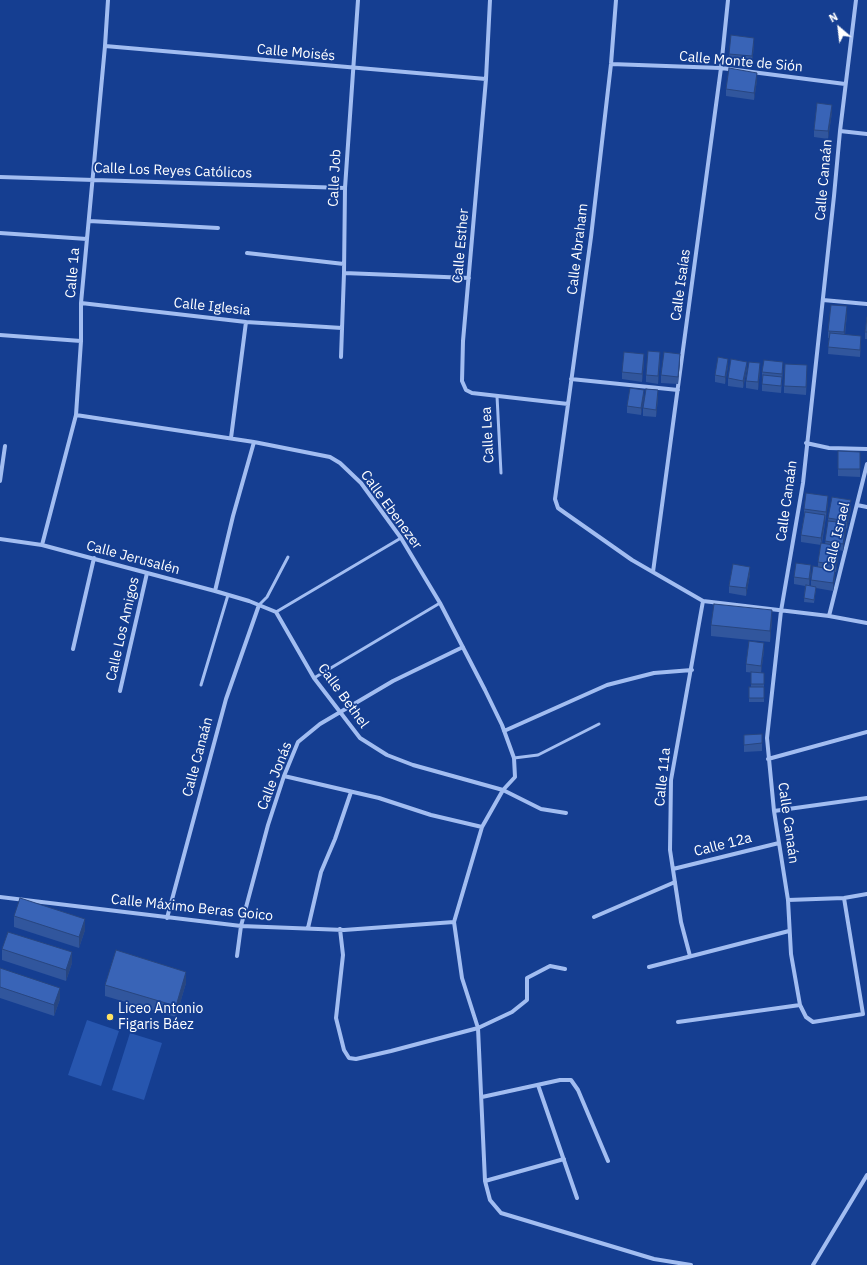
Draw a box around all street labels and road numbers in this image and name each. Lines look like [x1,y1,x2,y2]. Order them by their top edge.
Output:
street label: Calle Moisés [256,41,336,65]
street label: Calle Monte de Sión [678,48,804,76]
street label: Calle Canaán [812,139,836,221]
street label: Calle Job [325,149,345,207]
street label: Calle Los Reyes Católicos [94,160,252,182]
street label: Calle Abraham [564,202,592,296]
street label: Calle Esther [449,208,473,284]
street label: Calle 1a [62,247,84,299]
street label: Calle Isaías [668,248,694,322]
street label: Calle Iglesia [173,295,251,319]
street label: Calle Lea [478,406,498,464]
street label: Calle Canaán [773,459,801,543]
street label: Calle Ebenezer [357,467,425,553]
street label: Calle Israel [820,500,854,574]
street label: Calle Jerusalén [84,537,182,579]
street label: Calle Los Amigos [103,575,143,683]
street label: Calle Bethel [314,660,372,732]
street label: Calle Canaán [179,715,217,799]
street label: Calle Jonás [254,739,296,813]
street label: Calle 11a [652,747,674,807]
street label: Calle Canaán [774,781,802,865]
street label: Calle 12a [692,830,754,860]
street label: Calle Máximo Beras Goico [110,891,274,925]

